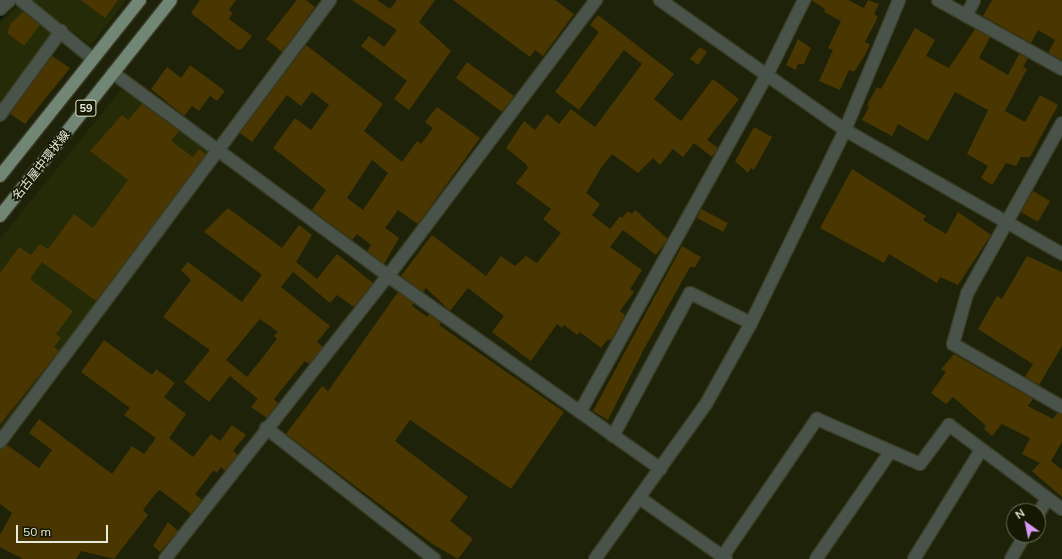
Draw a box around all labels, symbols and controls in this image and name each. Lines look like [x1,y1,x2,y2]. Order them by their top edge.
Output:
road number: 59 [75,99,97,117]
street label: 名古屋中環状線 [9,127,73,203]
north arrow [1006,503,1046,543]
text: N [1013,506,1027,522]
scale bar [18,517,110,543]
text: 50 m [23,524,51,539]

